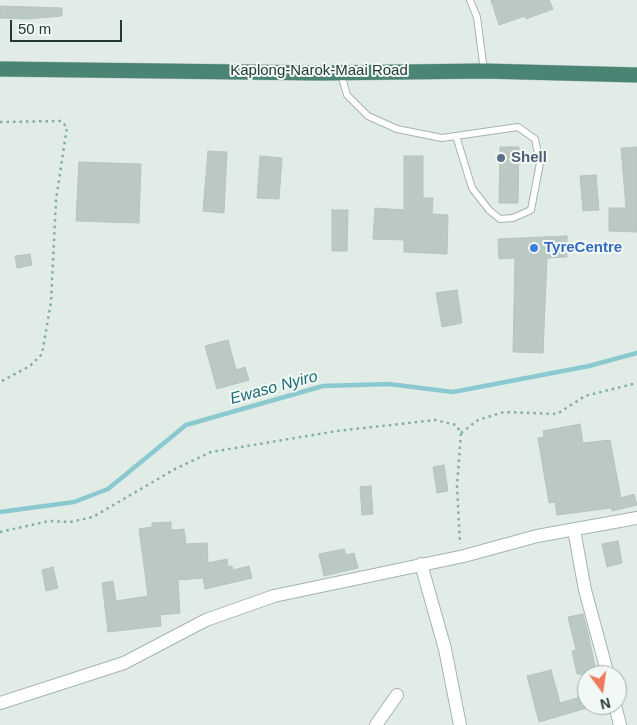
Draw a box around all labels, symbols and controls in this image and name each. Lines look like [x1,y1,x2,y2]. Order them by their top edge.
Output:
scale bar [12,10,125,42]
text: 50 m [18,20,51,37]
street label: Kaplong-Narok-Maai Road [230,62,408,80]
place label: Shell [511,149,547,167]
marker: Shell [495,152,507,164]
place label: TyreCentre [544,239,622,257]
marker: TyreCentre [528,242,540,254]
water label: Ewaso Nyiro [228,367,320,409]
north arrow [577,665,627,715]
text: N [599,695,612,713]

